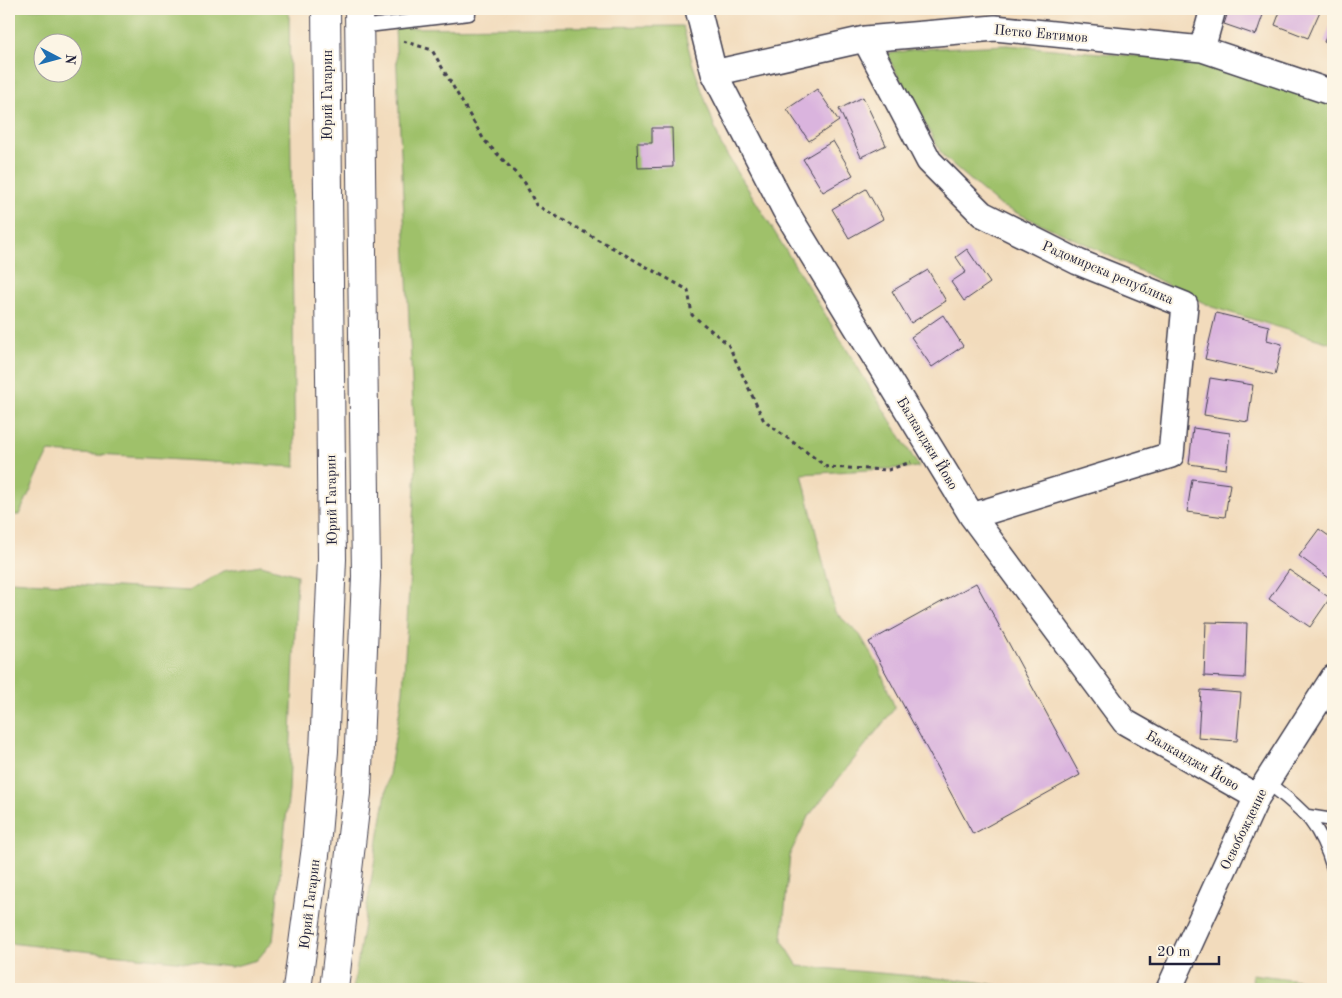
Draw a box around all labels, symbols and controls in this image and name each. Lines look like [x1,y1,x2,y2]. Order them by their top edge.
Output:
street label: Петко Евтимов [993,23,1089,45]
north arrow [32,32,82,82]
street label: Юрий Гагарин [321,49,335,140]
text: N [62,53,77,66]
street label: Радомирска република [1040,239,1175,307]
street label: Балканджи Йово [894,393,964,492]
street label: Юрий Гагарин [324,454,340,545]
street label: Балканджи Йово [1143,725,1244,793]
street label: Освобождение [1218,787,1270,872]
street label: Юрий Гагарин [298,858,322,950]
scale bar [1150,933,1218,965]
text: 20 m [1157,945,1191,960]

